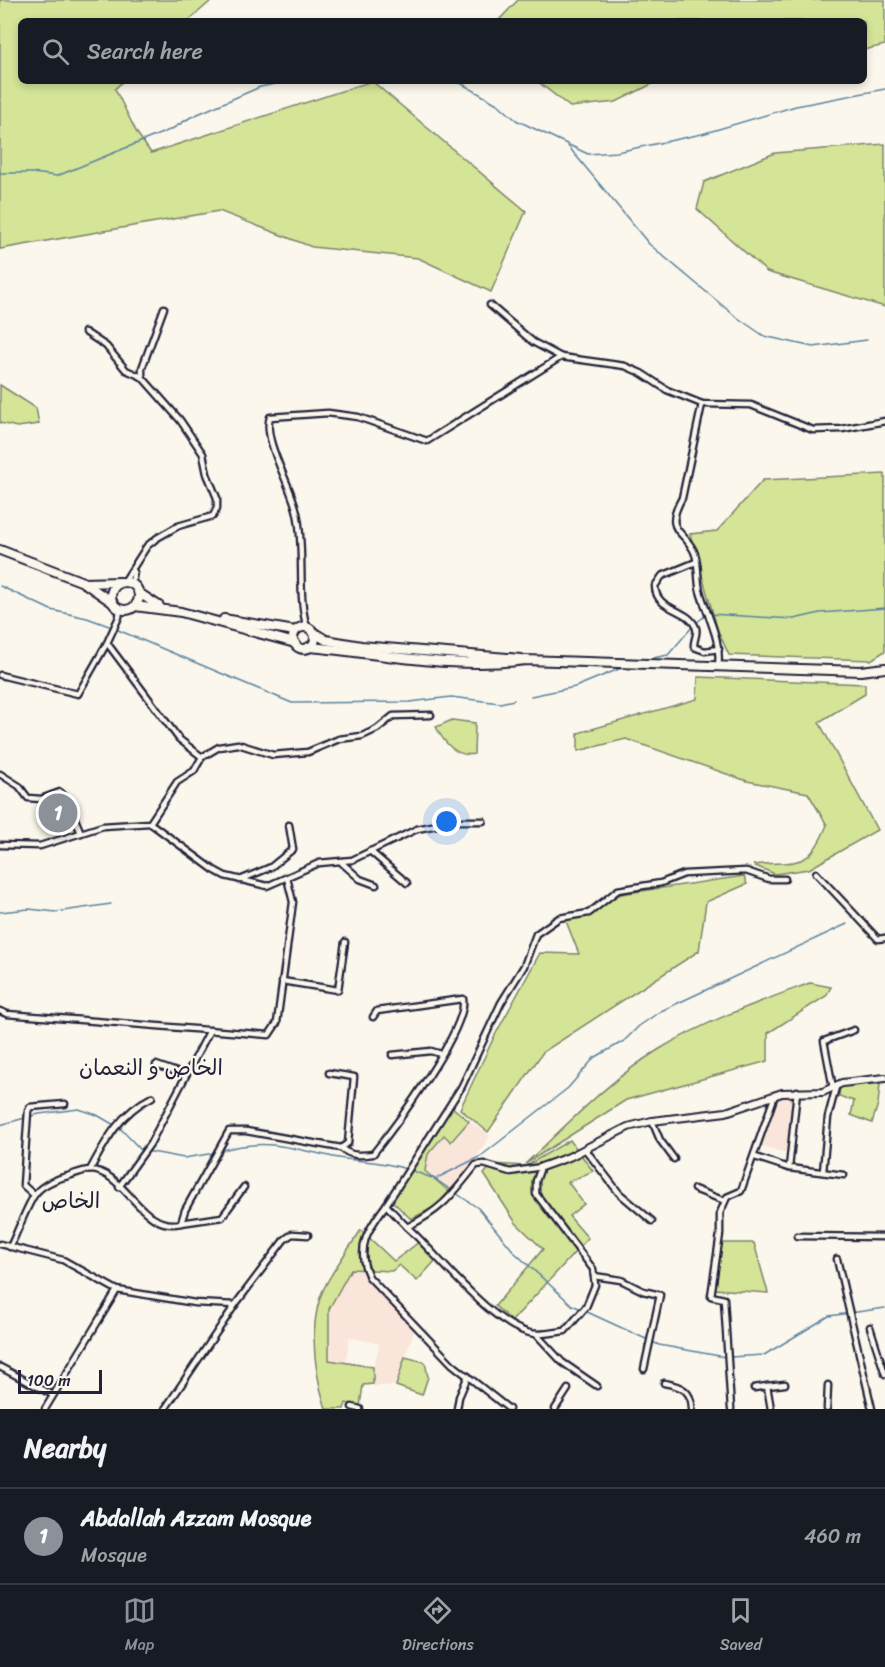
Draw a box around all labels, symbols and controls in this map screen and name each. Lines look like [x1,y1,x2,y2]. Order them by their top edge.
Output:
search box [18,18,867,84]
text: Search here [87,32,203,71]
icon: search [39,35,72,68]
pin: 1 [38,790,78,836]
your location [432,807,461,836]
district label: الخاص و النعمان [79,1048,223,1087]
district label: الخاص [42,1181,100,1220]
text: 100 m [27,1366,71,1395]
scale bar [18,1367,102,1394]
text: Nearby [24,1425,106,1471]
text: Abdallah Azzam Mosque [81,1499,311,1538]
text: 1 [39,1519,48,1554]
text: 460 m [804,1519,861,1554]
text: Mosque [81,1538,147,1573]
tab: Map [123,1594,156,1659]
tab: Directions [402,1594,474,1659]
tab: Saved [720,1594,762,1659]

